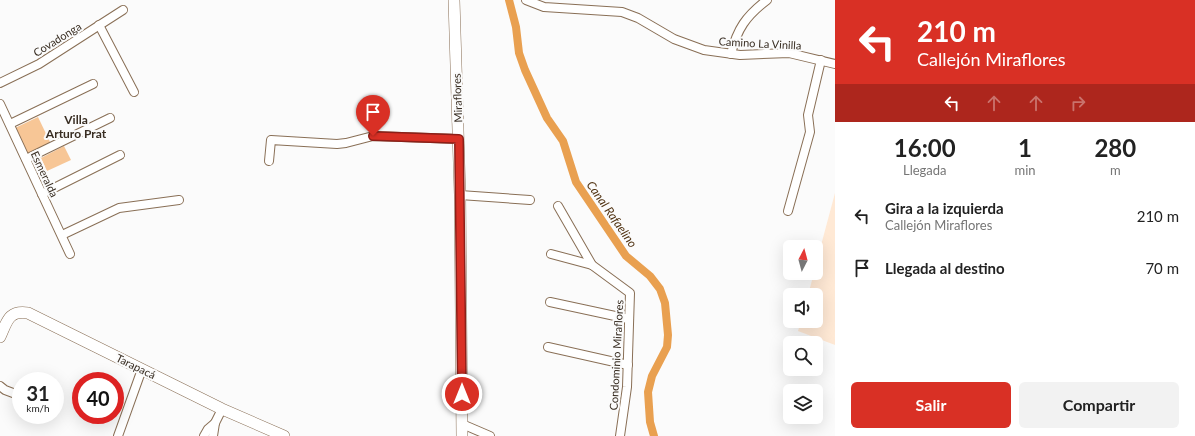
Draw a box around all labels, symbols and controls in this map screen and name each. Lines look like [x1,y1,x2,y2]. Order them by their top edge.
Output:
text: 210 m [917,14,996,48]
icon: left [851,16,903,68]
street label: Covadonga [31,19,83,59]
street label: Camino La Vinilla [718,34,802,52]
text: Callejón Miraflores [917,48,1066,70]
street label: Miraflores [450,73,464,123]
icon: left [941,92,963,114]
icon: ahead [983,92,1005,114]
icon: ahead [1025,92,1047,114]
icon: right [1067,92,1089,114]
pin [356,95,390,136]
icon: arrive [362,101,384,123]
district label: Villa Arturo Prat [45,112,107,141]
text: 16:00 [894,133,956,162]
text: 1 [1018,133,1032,162]
text: 280 [1094,133,1136,162]
street label: Esmeralda [29,149,61,199]
text: Llegada [903,162,947,178]
text: min [1015,162,1036,178]
text: m [1110,162,1121,178]
water label: Canal Rafaelino [584,178,640,250]
text: Gira a la izquierda [885,199,1004,217]
icon: left [851,205,873,227]
text: 210 m [1137,207,1179,225]
text: Callejón Miraflores [885,217,992,233]
north arrow [783,240,823,280]
map controls [783,240,823,424]
icon: arrive [851,257,873,279]
text: Llegada al destino [885,259,1005,277]
text: 70 m [1145,259,1179,277]
button: sound [783,288,823,328]
street label: Condominio Miraflores [607,299,625,411]
button: search [783,336,823,376]
street label: Tarapacá [114,351,158,381]
speed limit sign: 40 [72,372,124,424]
position arrow [441,373,483,415]
text: 31 [26,381,50,405]
button: Salir [851,382,1011,428]
button: Compartir [1019,382,1179,428]
button: layers [783,384,823,424]
text: km/h [26,402,50,414]

